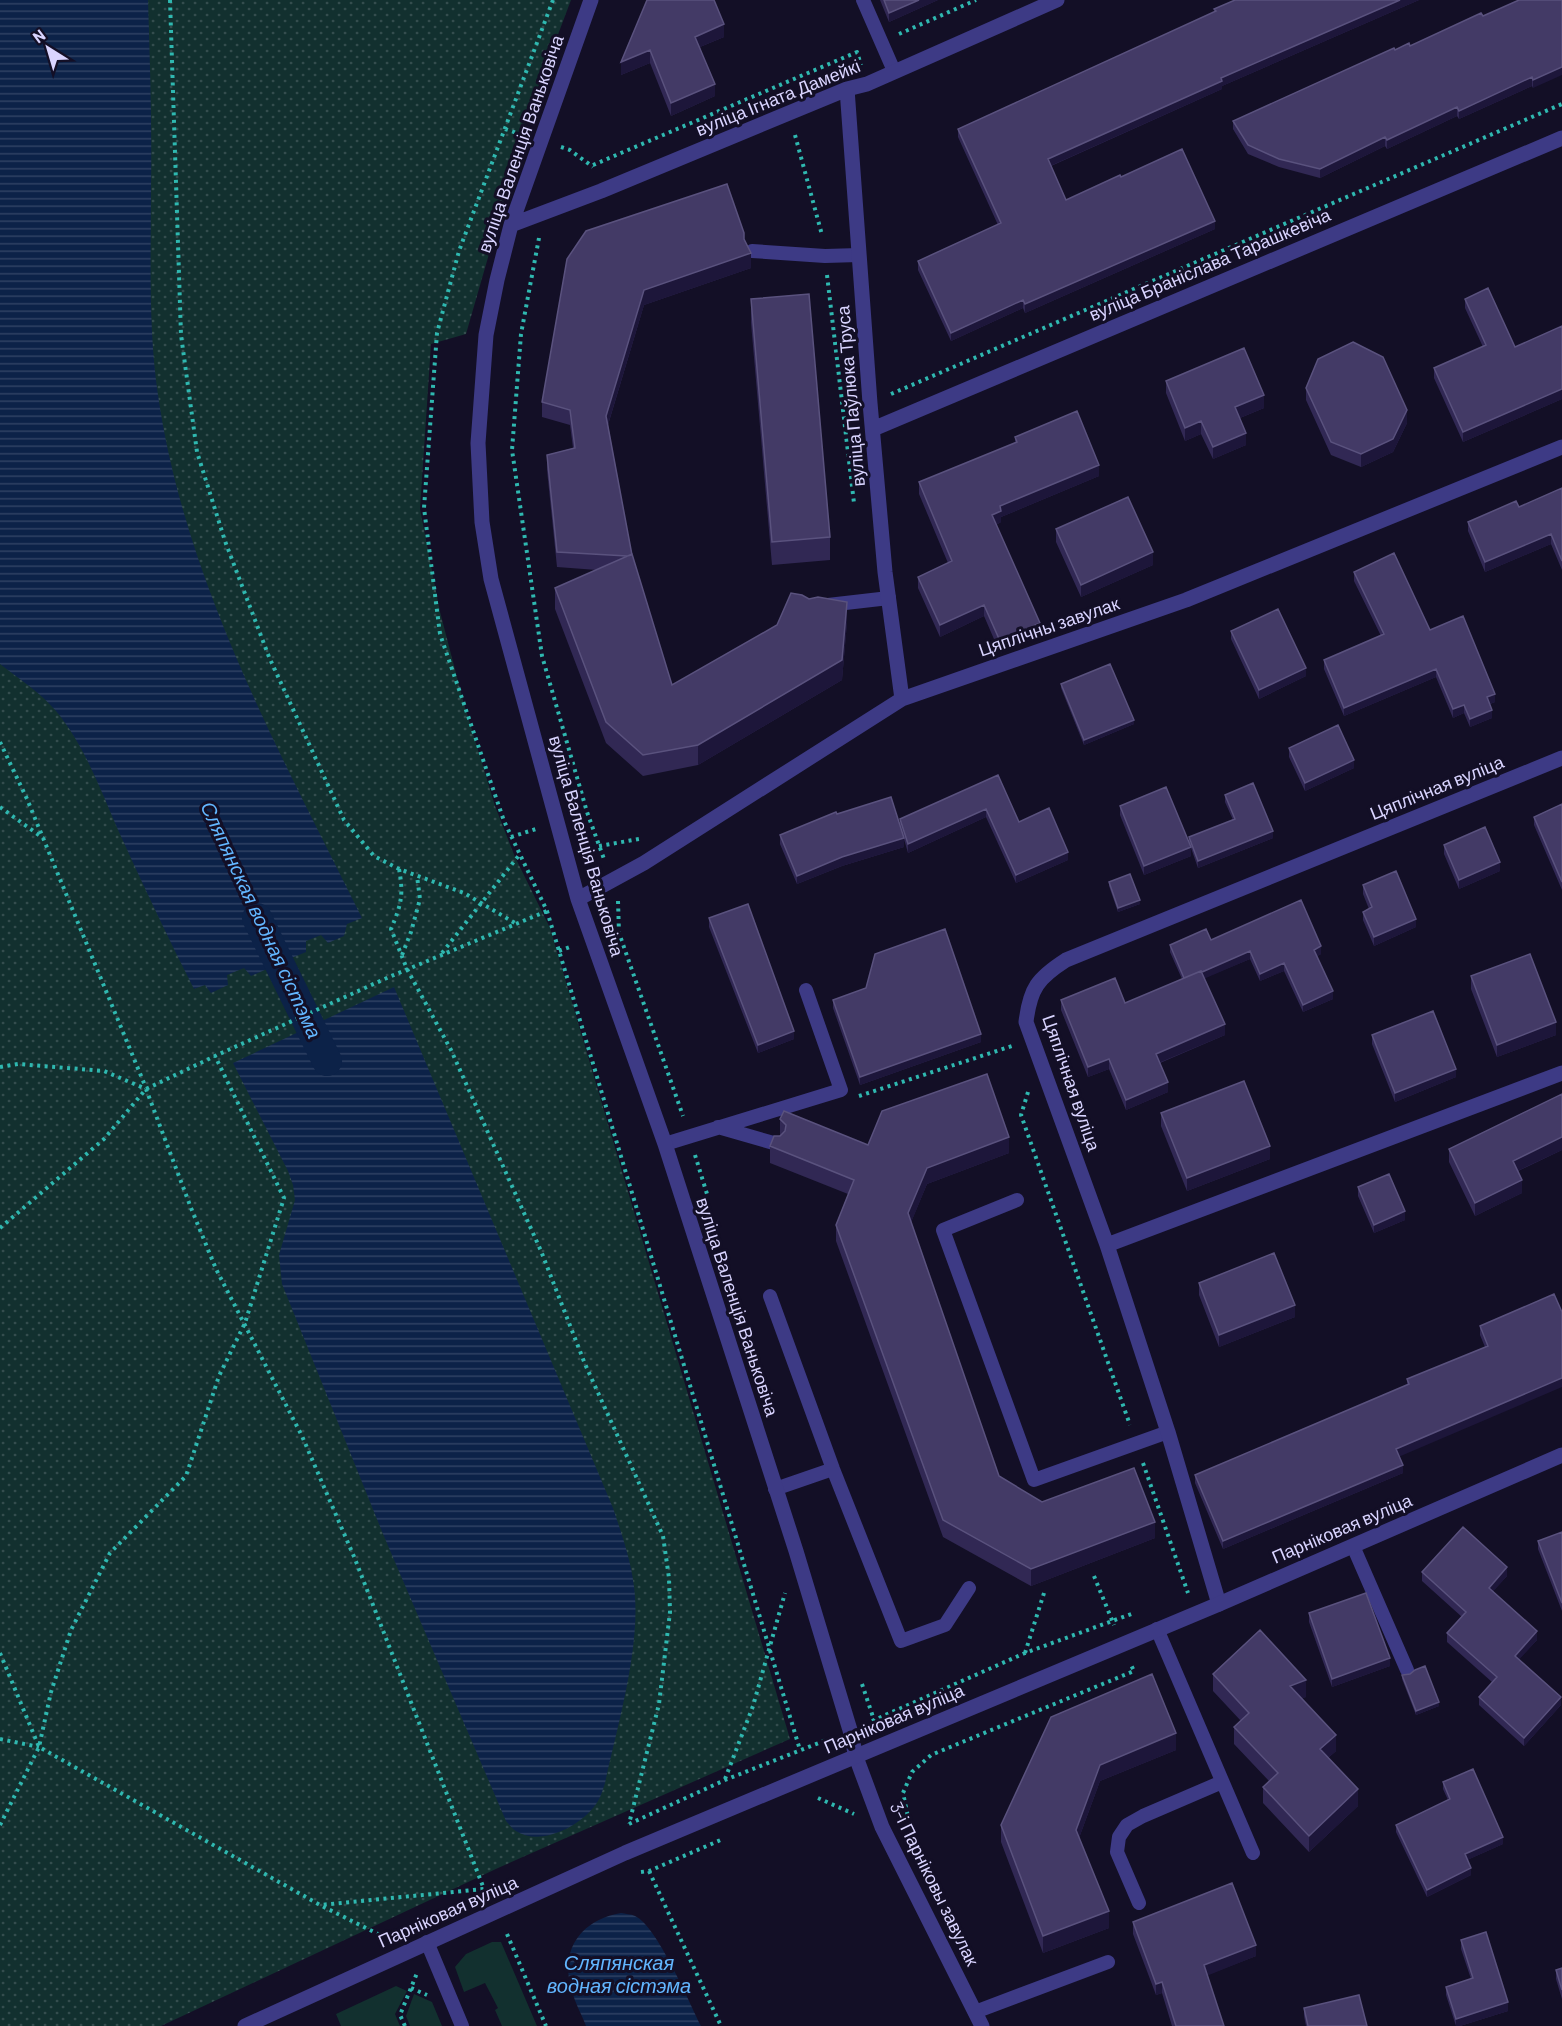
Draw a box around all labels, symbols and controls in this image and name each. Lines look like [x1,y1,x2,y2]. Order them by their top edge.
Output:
north arrow [18,18,78,78]
text: N [29,25,49,46]
street label: вуліца Валенція Ваньковіча [472,31,568,255]
street label: вуліца Ігната Дамейкі [692,54,863,140]
street label: вуліца Браніслава Тарашкевіча [1086,203,1335,325]
street label: вуліца Паўлюка Труса [831,304,869,488]
street label: Цяплічны завулак [975,592,1122,660]
street label: вуліца Валенція Ваньковіча [545,733,629,960]
street label: Цяплічная вуліца [1366,750,1508,824]
water label: Сляпянская водная сістэма [196,797,327,1042]
street label: Цяплічная вуліца [1038,1012,1106,1155]
street label: вуліца Валенція Ваньковіча [692,1195,784,1420]
street label: Парніковая вуліца [1268,1488,1416,1568]
street label: Парніковая вуліца [820,1678,968,1758]
street label: 3-і Парніковы завулак [886,1798,984,1969]
street label: Парніковая вуліца [374,1870,522,1952]
water label: Сляпянская водная сістэма [547,1950,691,1997]

